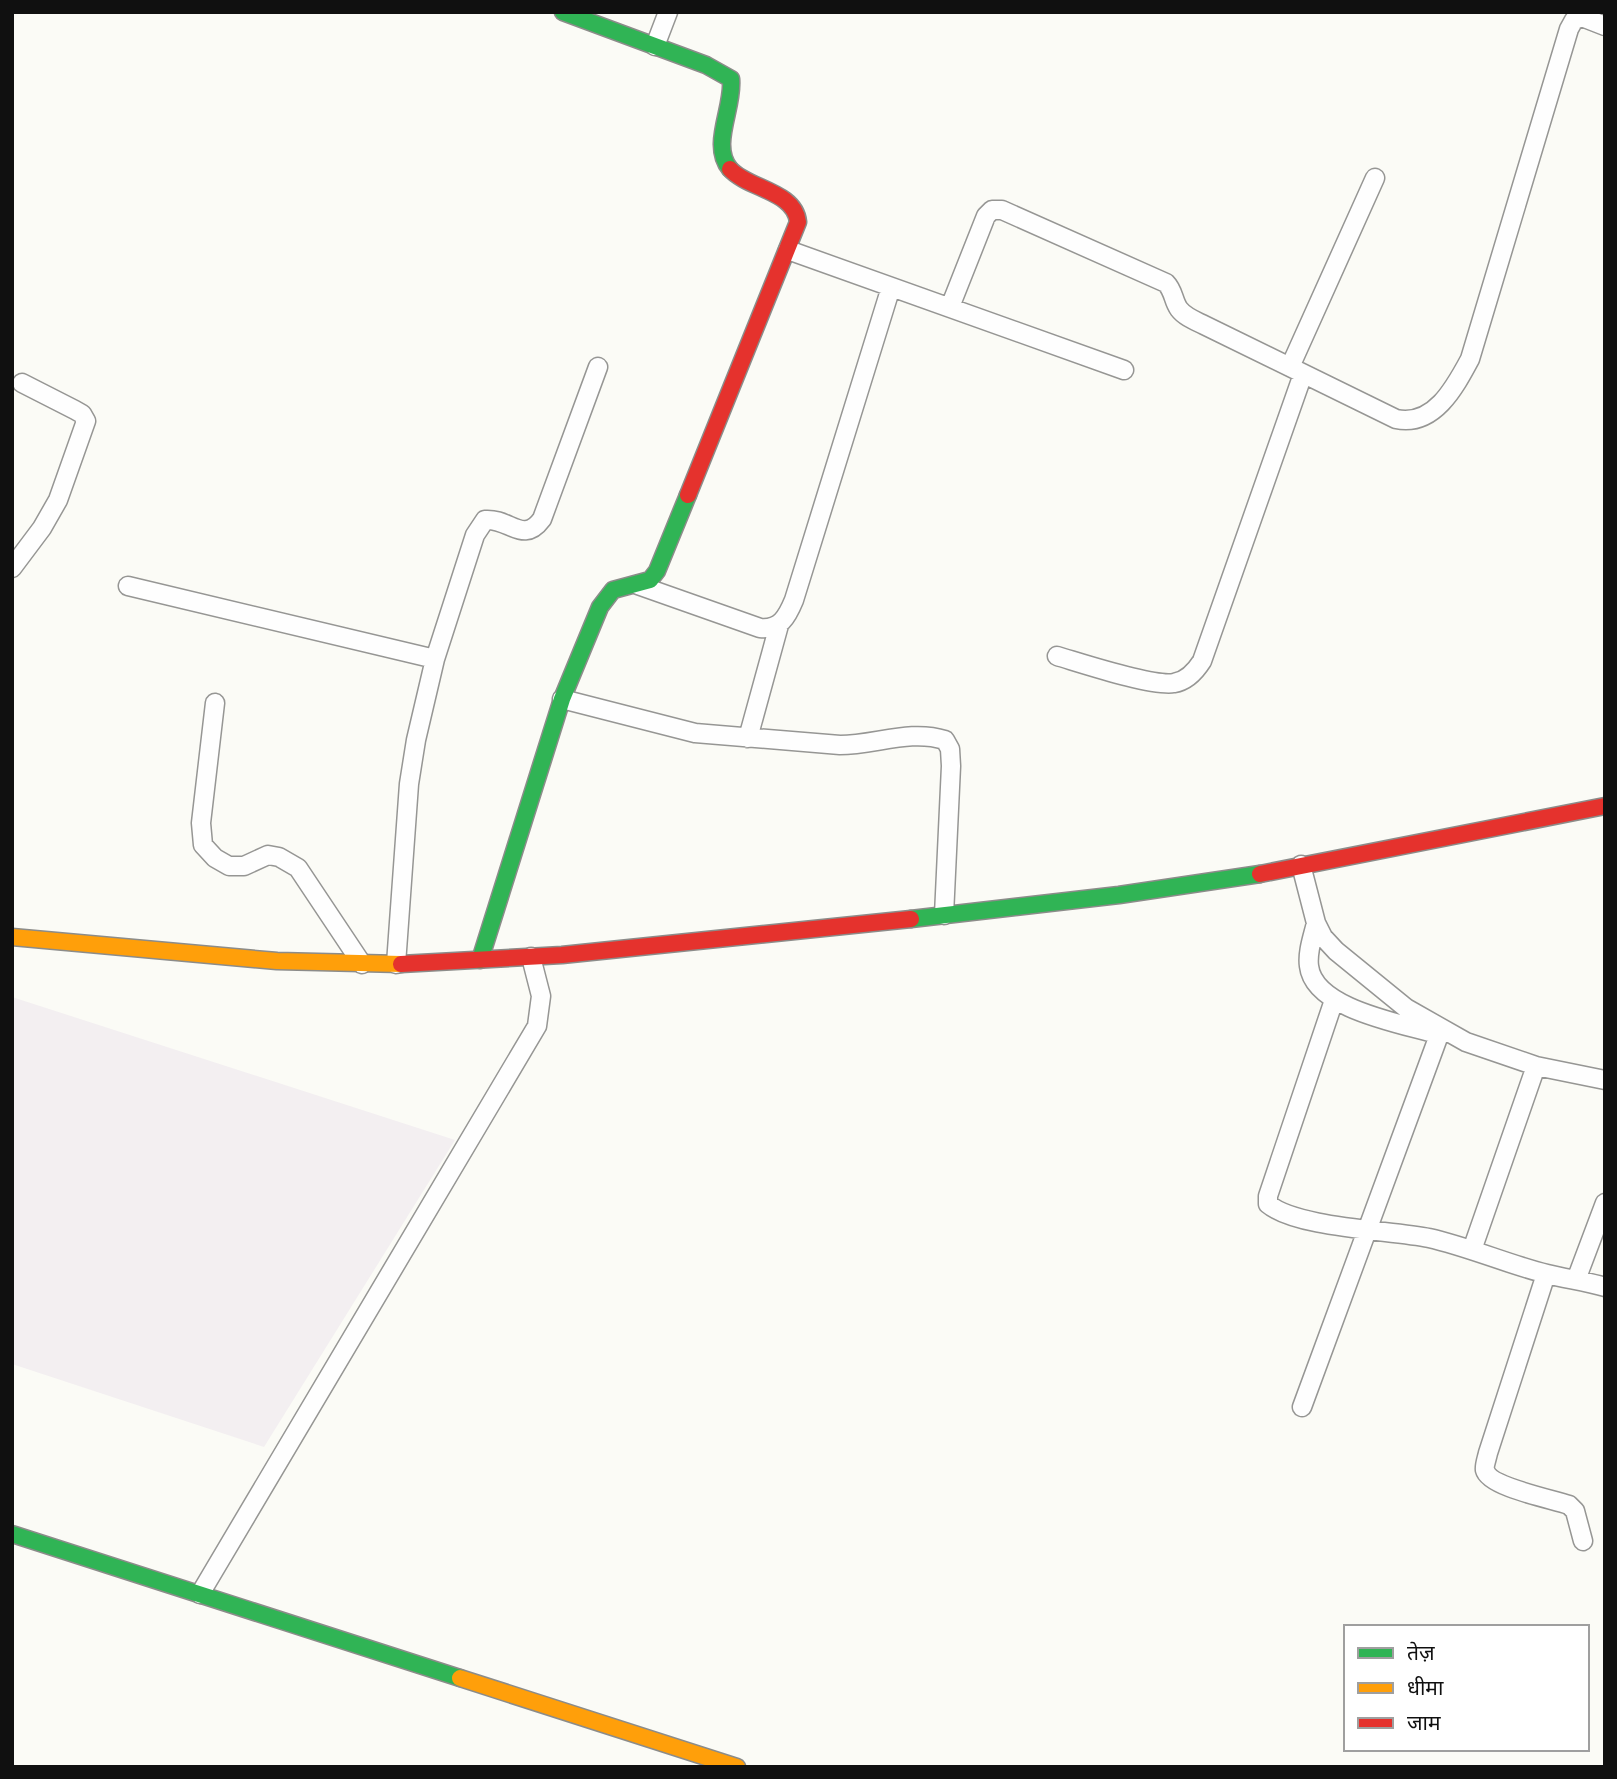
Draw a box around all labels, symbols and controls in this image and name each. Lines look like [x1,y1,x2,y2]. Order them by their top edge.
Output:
legend [1344,1625,1589,1751]
text: तेज़ [1407,1638,1435,1666]
text: धीमा [1407,1673,1444,1701]
text: जाम [1407,1708,1441,1736]

